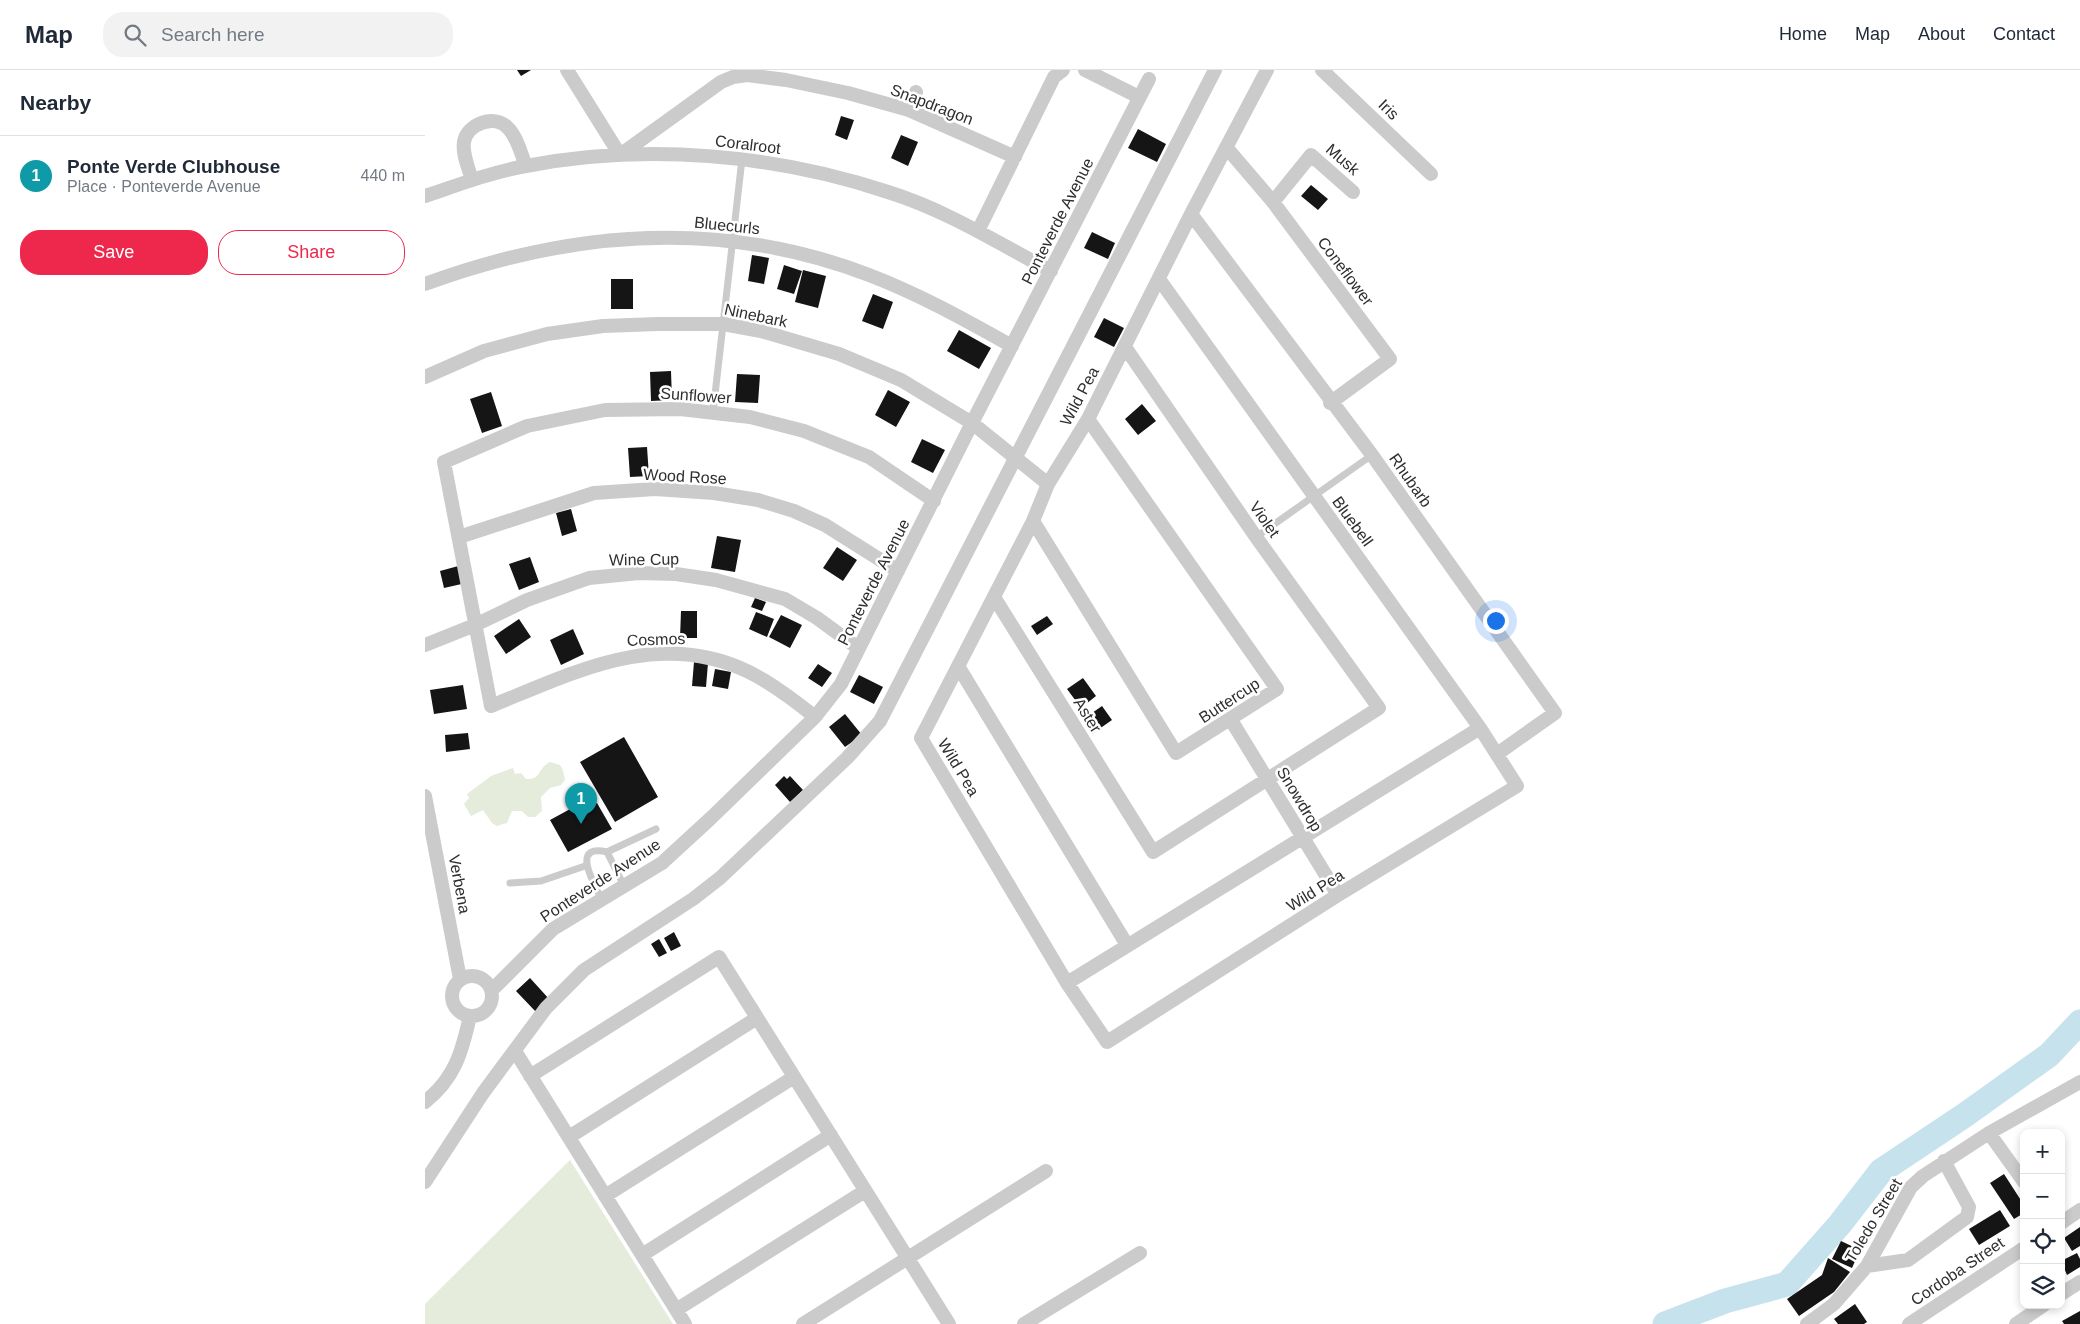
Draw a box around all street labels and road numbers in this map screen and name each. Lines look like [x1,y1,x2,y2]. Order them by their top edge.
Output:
street label: Snapdragon [888,81,976,128]
street label: Iris [1375,96,1402,123]
street label: Coralroot [714,132,782,157]
street label: Musk [1323,140,1363,179]
street label: Ponteverde Avenue [1018,155,1097,287]
street label: Bluecurls [693,214,761,237]
street label: Coneflower [1314,234,1377,309]
street label: Ninebark [723,301,790,331]
street label: Wild Pea [1057,364,1102,428]
street label: Sunflower [660,385,733,407]
street label: Rhubarb [1386,450,1435,510]
street label: Wood Rose [643,466,727,487]
street label: Bluebell [1329,493,1376,549]
street label: Violet [1246,498,1283,541]
street label: Ponteverde Avenue [834,516,913,648]
street label: Wine Cup [609,550,679,569]
street label: Cosmos [626,630,686,649]
street label: Buttercup [1196,675,1263,726]
street label: Aster [1070,695,1105,736]
street label: Wild Pea [935,735,982,799]
street label: Snowdrop [1274,764,1325,835]
street label: Ponteverde Avenue [537,835,663,926]
street label: Verbena [445,853,474,915]
street label: Wild Pea [1284,866,1347,915]
street label: Toledo Street [1842,1175,1905,1265]
street label: Cordoba Street [1908,1234,2007,1309]

